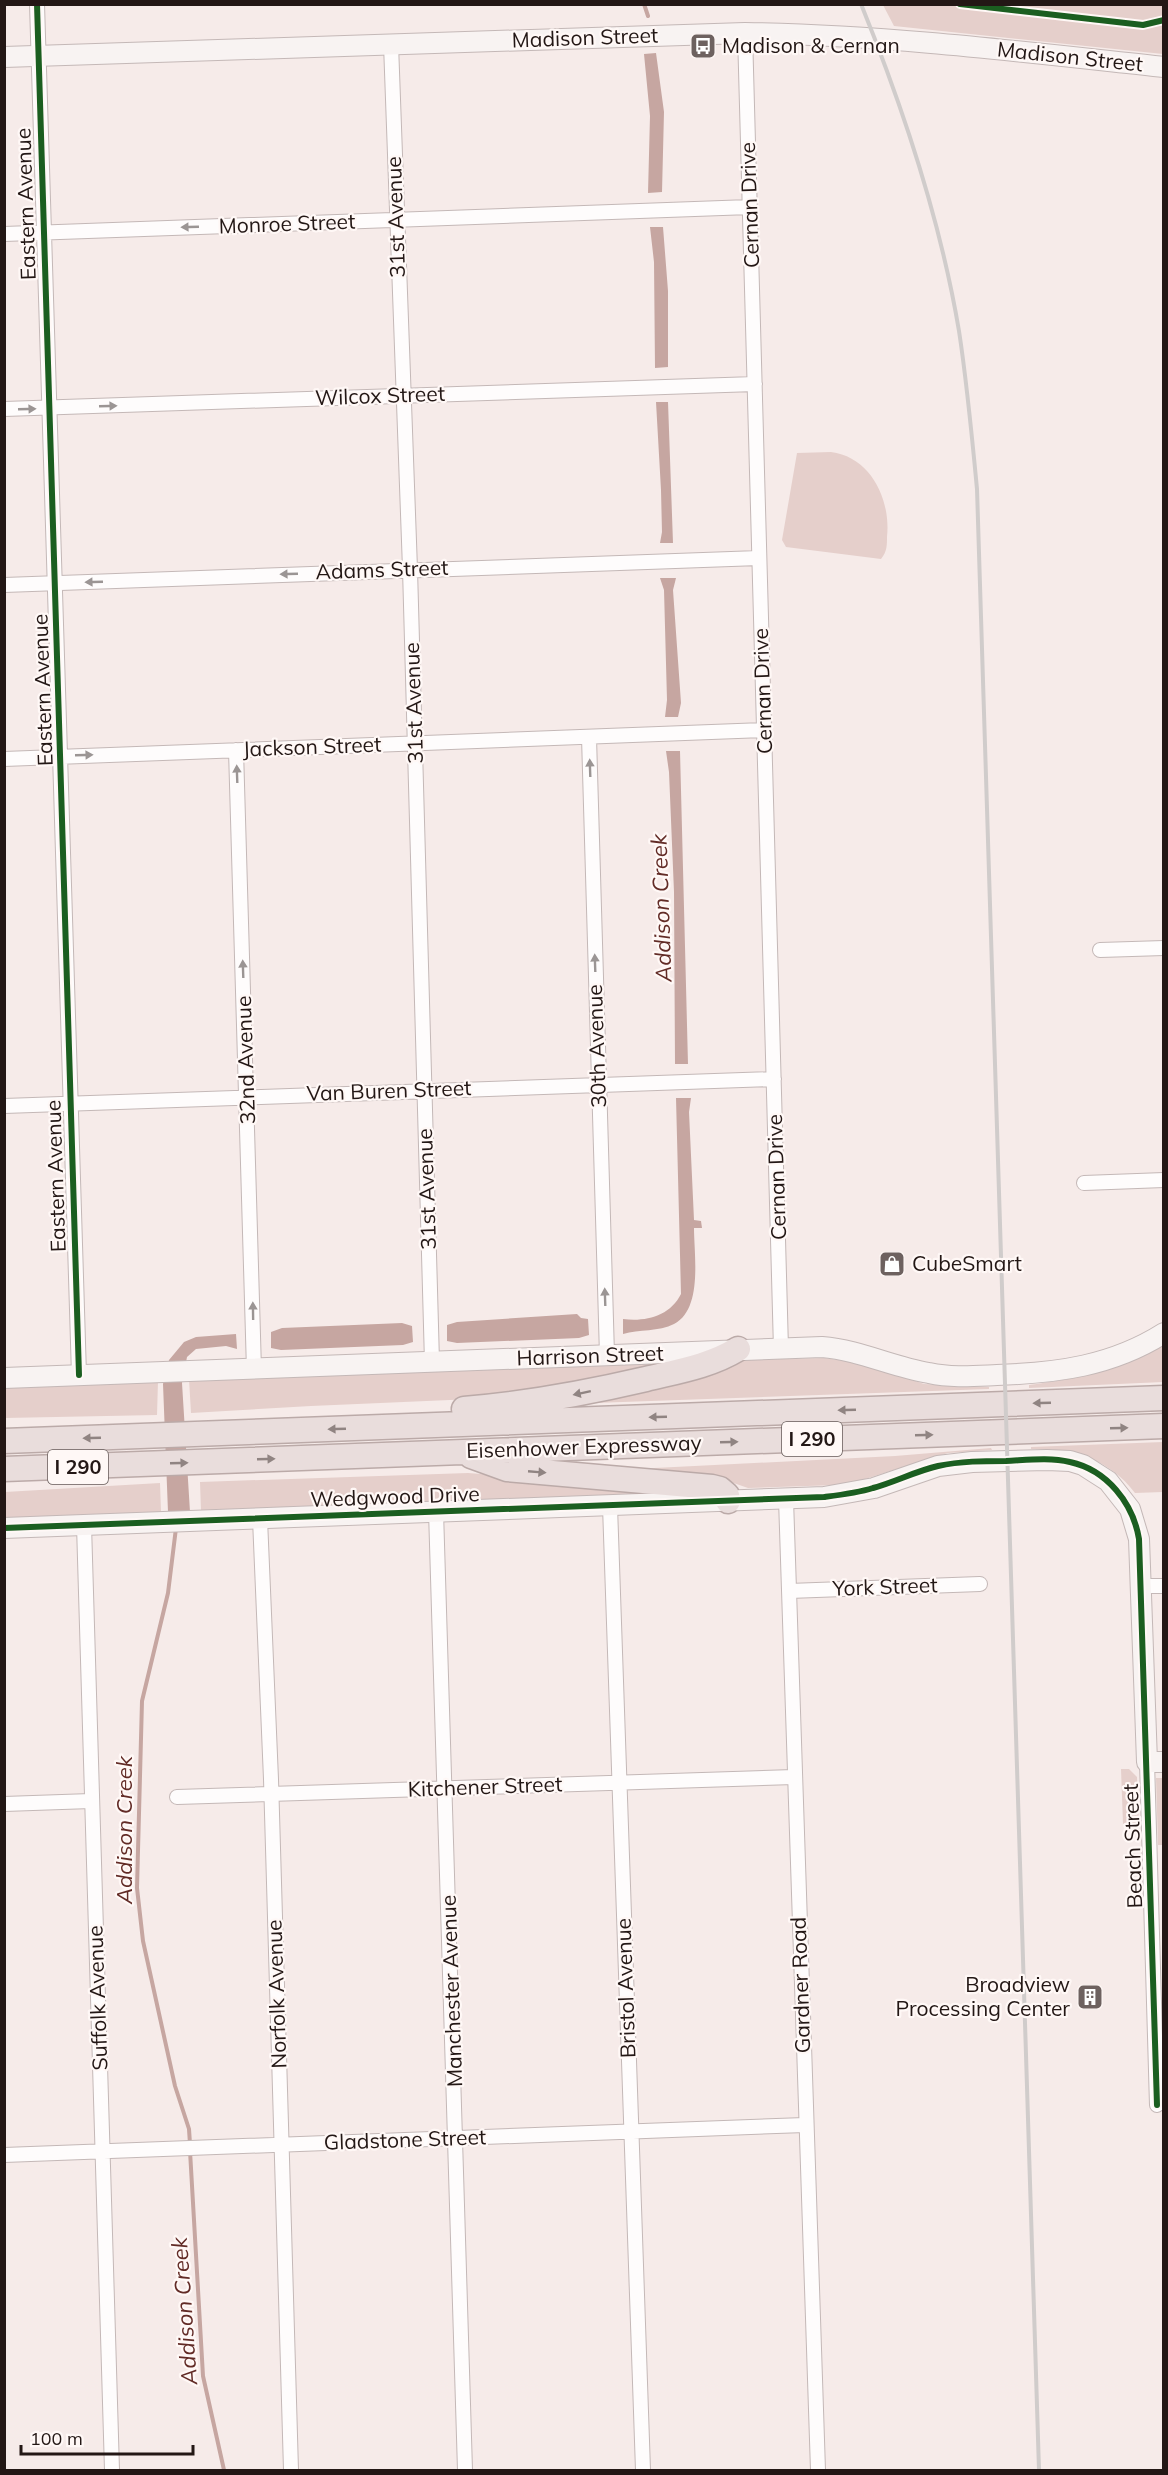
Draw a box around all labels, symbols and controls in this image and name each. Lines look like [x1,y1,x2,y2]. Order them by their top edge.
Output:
street label: Madison Street [511,21,659,53]
bus stop icon: Madison & Cernan [688,31,718,61]
place label: Madison & Cernan [722,32,900,58]
street label: Madison Street [996,35,1144,77]
street label: Eastern Avenue [9,127,41,281]
street label: Cernan Drive [734,142,764,269]
street label: 31st Avenue [380,156,410,278]
street label: Monroe Street [218,208,356,238]
one-way arrow [181,223,200,232]
street label: Wilcox Street [315,380,445,410]
one-way arrow [98,401,117,410]
one-way arrow [17,404,36,413]
street label: Adams Street [315,554,449,584]
one-way arrow [280,569,299,578]
one-way arrow [85,577,104,586]
street label: Eastern Avenue [26,613,58,767]
street label: Cernan Drive [747,628,777,755]
street label: 31st Avenue [398,642,428,764]
street label: Jackson Street [242,731,382,761]
one-way arrow [74,751,93,760]
one-way arrow [585,758,594,777]
one-way arrow [232,765,242,784]
water label: Addison Creek [644,833,678,983]
one-way arrow [590,953,599,972]
one-way arrow [238,960,248,979]
street label: 30th Avenue [581,984,611,1108]
street label: 32nd Avenue [230,995,260,1125]
street label: Van Buren Street [306,1074,472,1106]
street label: Eastern Avenue [39,1099,71,1253]
street label: Cernan Drive [761,1114,791,1241]
street label: 31st Avenue [411,1128,441,1250]
shop icon: CubeSmart [877,1249,907,1279]
place label: CubeSmart [912,1250,1022,1276]
one-way arrow [601,1287,610,1306]
one-way arrow [248,1302,257,1321]
street label: Harrison Street [516,1339,664,1371]
one-way arrow [572,1389,591,1398]
one-way arrow [1033,1398,1052,1407]
one-way arrow [838,1405,857,1415]
one-way arrow [648,1412,667,1421]
road number: I 290 [782,1422,842,1456]
one-way arrow [1109,1423,1128,1432]
one-way arrow [327,1424,346,1433]
street label: Eisenhower Expressway [466,1429,702,1463]
one-way arrow [914,1430,933,1439]
one-way arrow [82,1433,101,1442]
one-way arrow [719,1437,738,1447]
road number: I 290 [48,1450,108,1484]
one-way arrow [256,1455,275,1464]
one-way arrow [170,1458,189,1467]
one-way arrow [527,1467,546,1477]
street label: Wedgwood Drive [310,1480,480,1512]
street label: York Street [831,1571,938,1601]
water label: Addison Creek [110,1755,138,1905]
street label: Kitchener Street [407,1770,563,1802]
street label: Beach Street [1117,1783,1147,1909]
street label: Manchester Avenue [435,1894,467,2088]
street label: Gardner Road [785,1916,815,2054]
street label: Bristol Avenue [610,1918,640,2058]
street label: Norfolk Avenue [260,1919,292,2069]
street label: Suffolk Avenue [81,1925,113,2071]
place label: Broadview Processing Center [896,1971,1070,2021]
building icon: Broadview Processing Center [1075,1982,1105,2012]
street label: Gladstone Street [323,2123,487,2155]
water label: Addison Creek [165,2236,203,2387]
scale bar [21,2418,194,2456]
text: 100 m [30,2427,83,2450]

